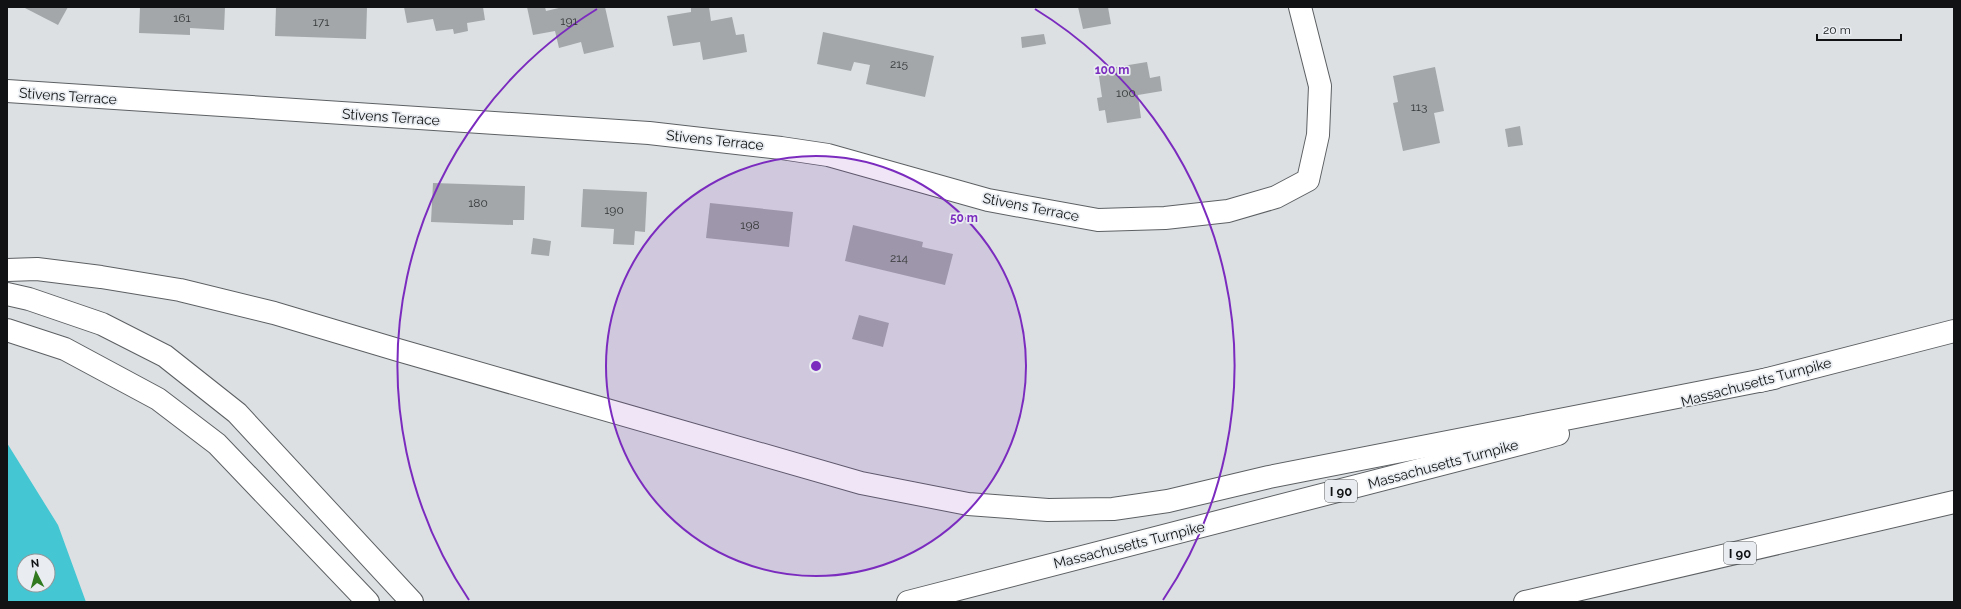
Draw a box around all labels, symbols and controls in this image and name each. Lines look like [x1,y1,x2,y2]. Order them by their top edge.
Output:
house number: 161 [173,11,191,25]
house number: 191 [560,14,578,28]
house number: 171 [313,15,329,29]
scale bar [1817,16,1901,42]
text: 20 m [1823,23,1851,37]
house number: 215 [890,57,908,71]
text: 100 m [1095,63,1129,77]
street label: Stivens Terrace [19,85,117,107]
house number: 100 [1116,86,1136,100]
house number: 113 [1411,100,1427,114]
street label: Stivens Terrace [342,106,440,128]
street label: Stivens Terrace [665,127,765,153]
street label: Stivens Terrace [981,190,1081,224]
house number: 180 [468,196,488,210]
house number: 190 [604,203,624,217]
text: 50 m [950,211,978,225]
house number: 198 [740,218,760,232]
house number: 214 [890,251,908,265]
street label: Massachusetts Turnpike [1679,354,1833,410]
centre of rings [809,359,823,373]
street label: Massachusetts Turnpike [1366,436,1520,492]
road number: I 90 [1325,480,1357,502]
street label: Massachusetts Turnpike [1052,518,1206,572]
road number: I 90 [1724,542,1756,564]
north arrow [16,553,56,593]
text: N [30,557,40,570]

